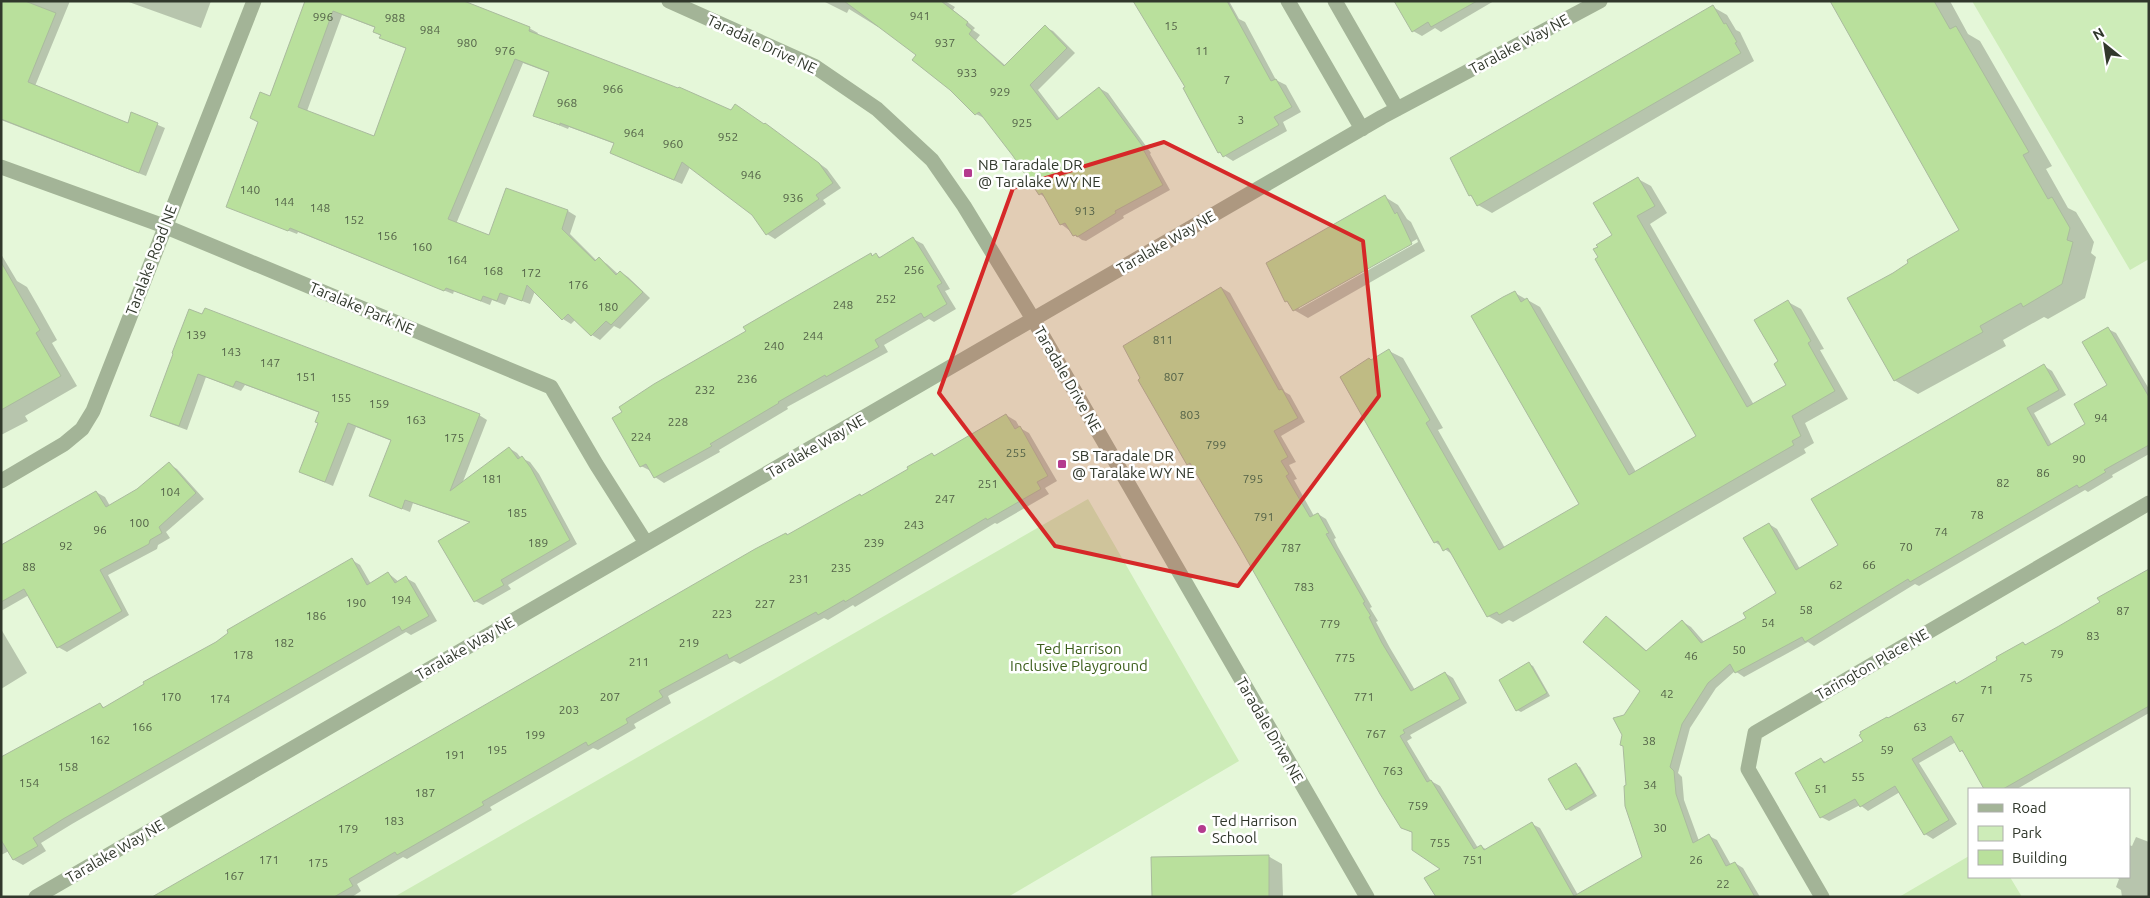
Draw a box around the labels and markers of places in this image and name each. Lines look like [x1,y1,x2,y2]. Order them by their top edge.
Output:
place label: NB Taradale DR @ Taralake WY NE [978,156,1101,190]
marker: NB Taradale DR @ Taralake WY NE [962,167,974,179]
place label: SB Taradale DR @ Taralake WY NE [1072,447,1195,481]
marker: SB Taradale DR @ Taralake WY NE [1056,458,1068,470]
place label: Ted Harrison School [1212,812,1297,846]
marker: Ted Harrison School [1196,823,1208,835]

